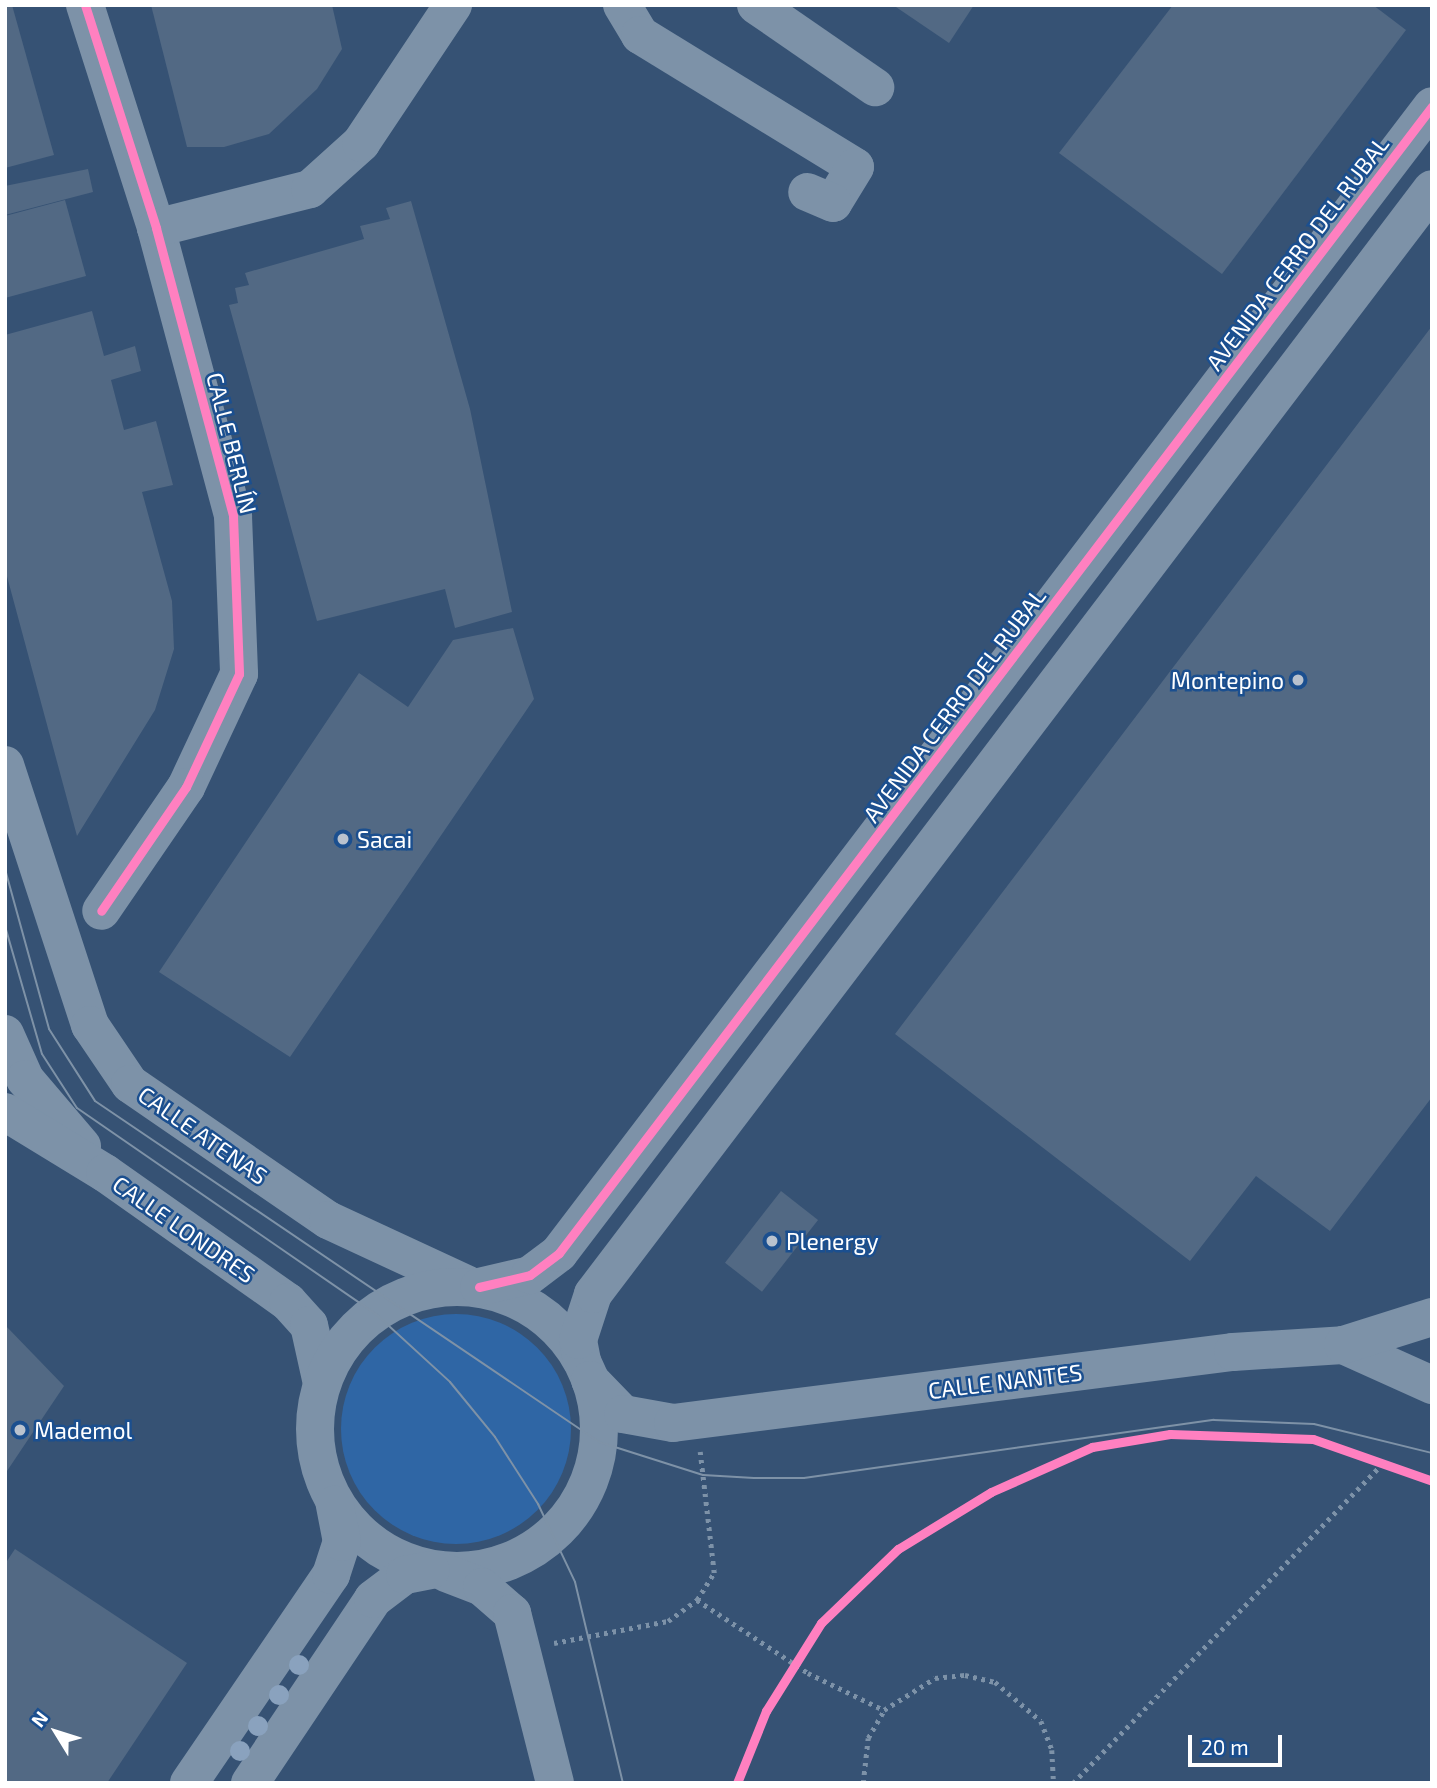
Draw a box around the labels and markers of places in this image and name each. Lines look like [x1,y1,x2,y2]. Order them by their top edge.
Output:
place label: Montepino [1171,666,1284,694]
marker: Montepino [1290,672,1306,688]
place label: Sacai [357,825,412,853]
marker: Sacai [335,831,351,847]
place label: Plenergy [786,1227,879,1255]
marker: Plenergy [764,1233,780,1249]
place label: Mademol [34,1416,132,1444]
marker: Mademol [12,1422,28,1438]

